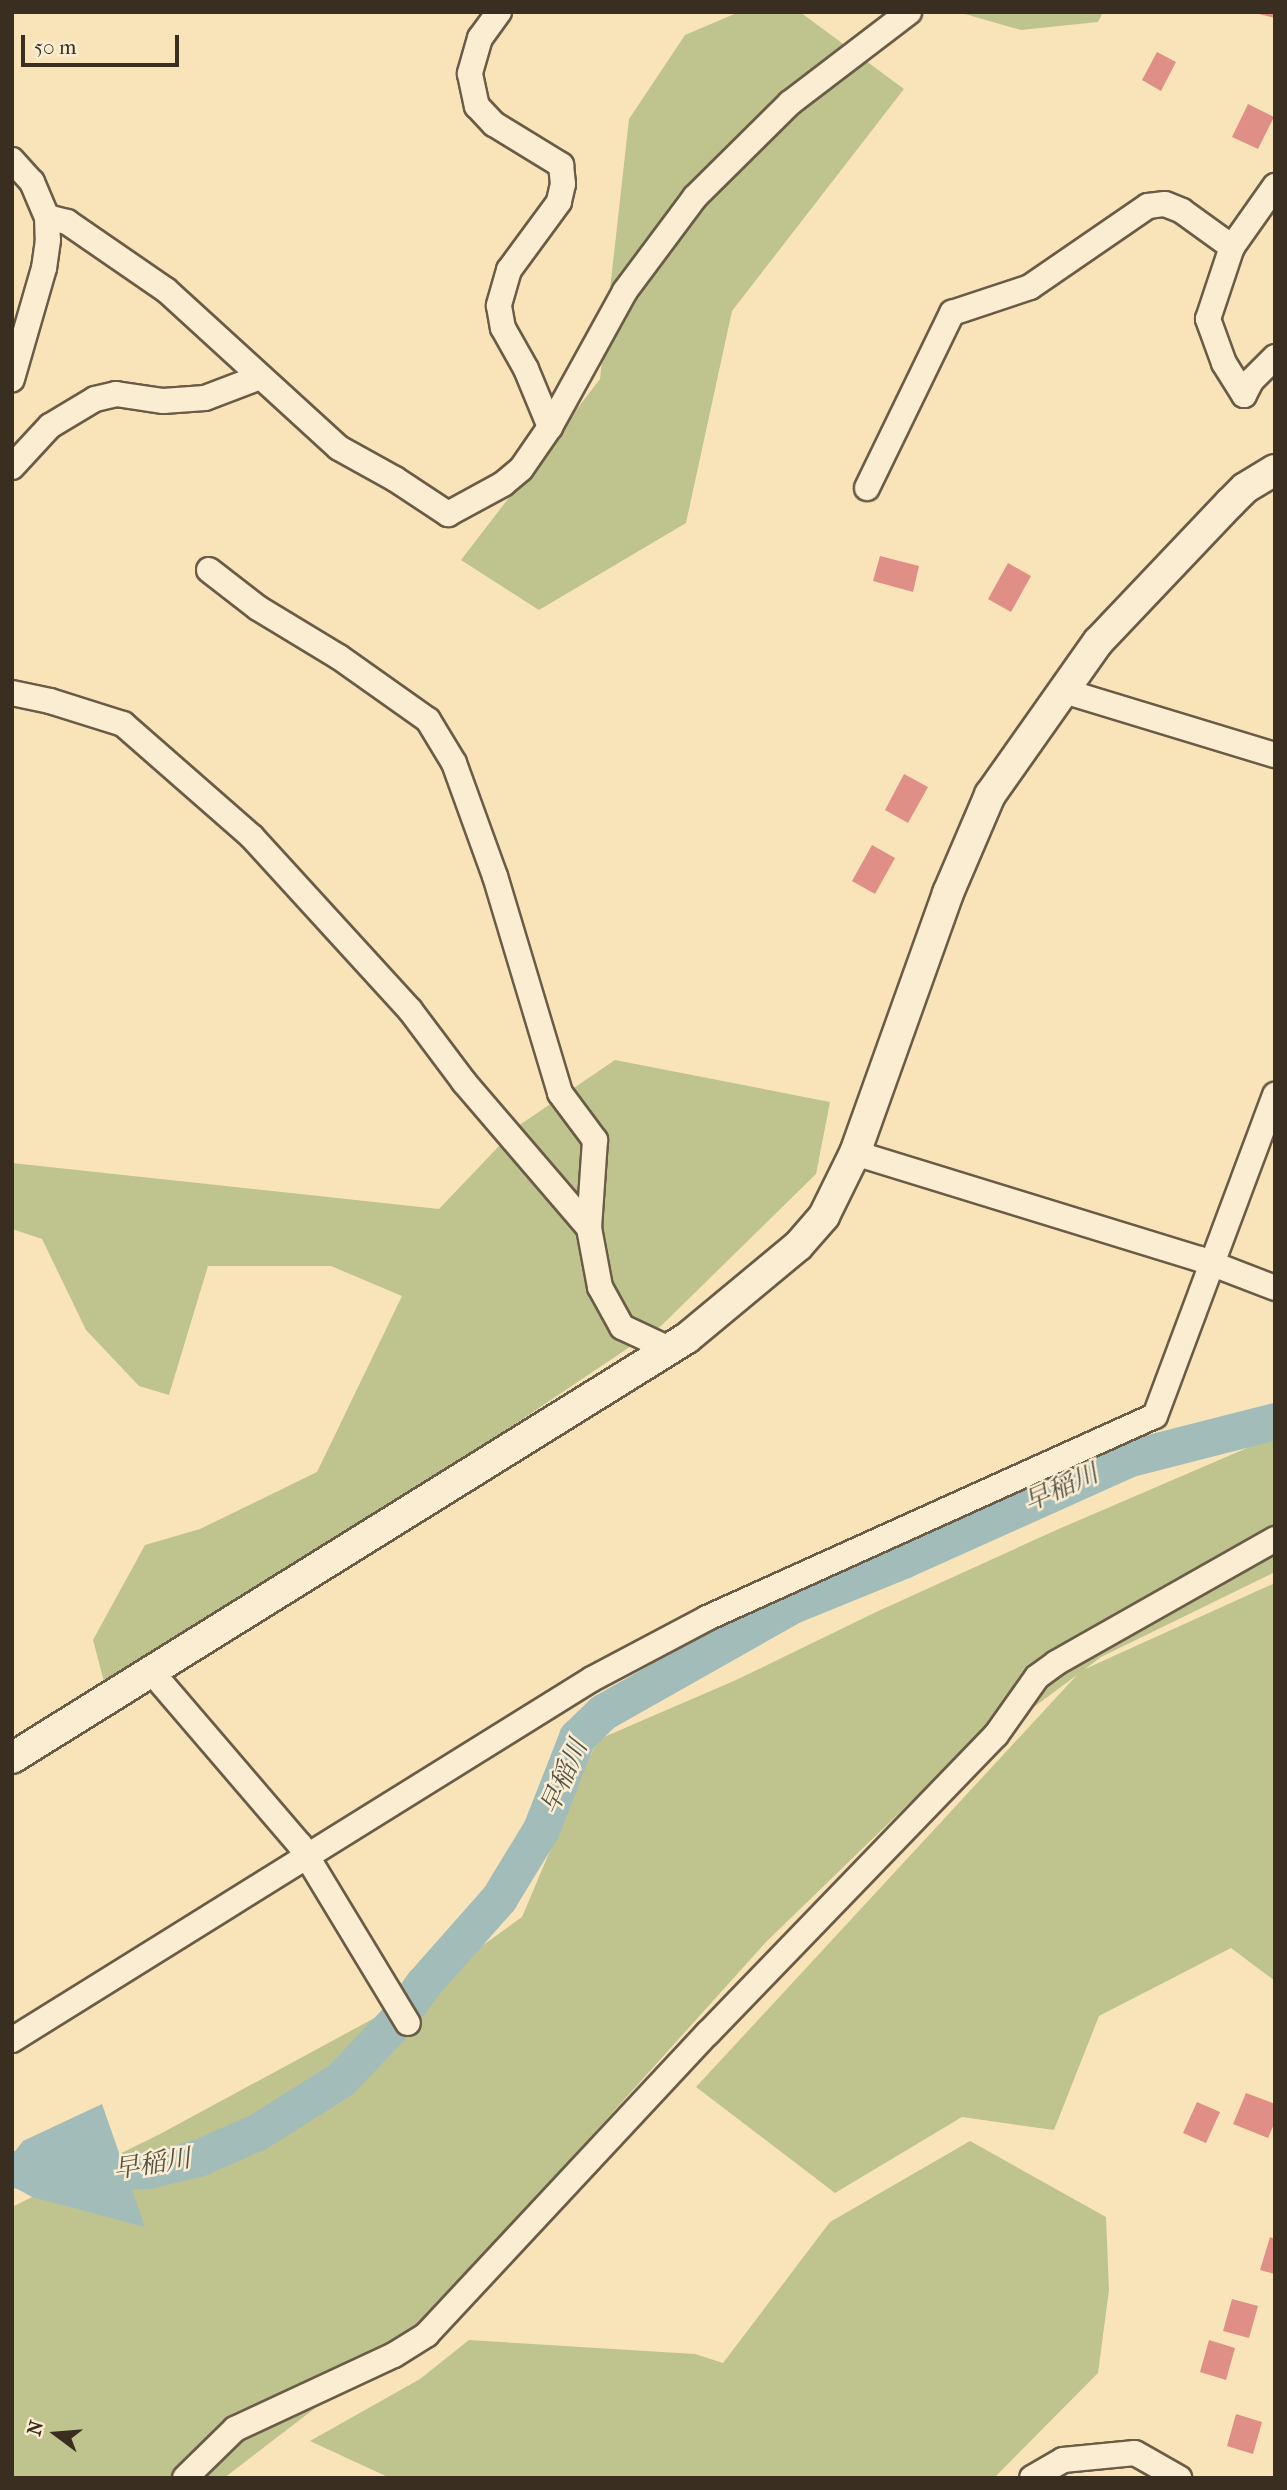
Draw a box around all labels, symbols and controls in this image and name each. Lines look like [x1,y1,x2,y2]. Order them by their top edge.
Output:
scale bar [24,21,182,65]
text: 50 m [34,35,77,59]
water label: 早稲川 [1019,1458,1103,1518]
water label: 早稲川 [534,1735,594,1819]
water label: 早稲川 [111,2142,193,2186]
north arrow [21,2399,91,2469]
text: N [23,2418,48,2438]

